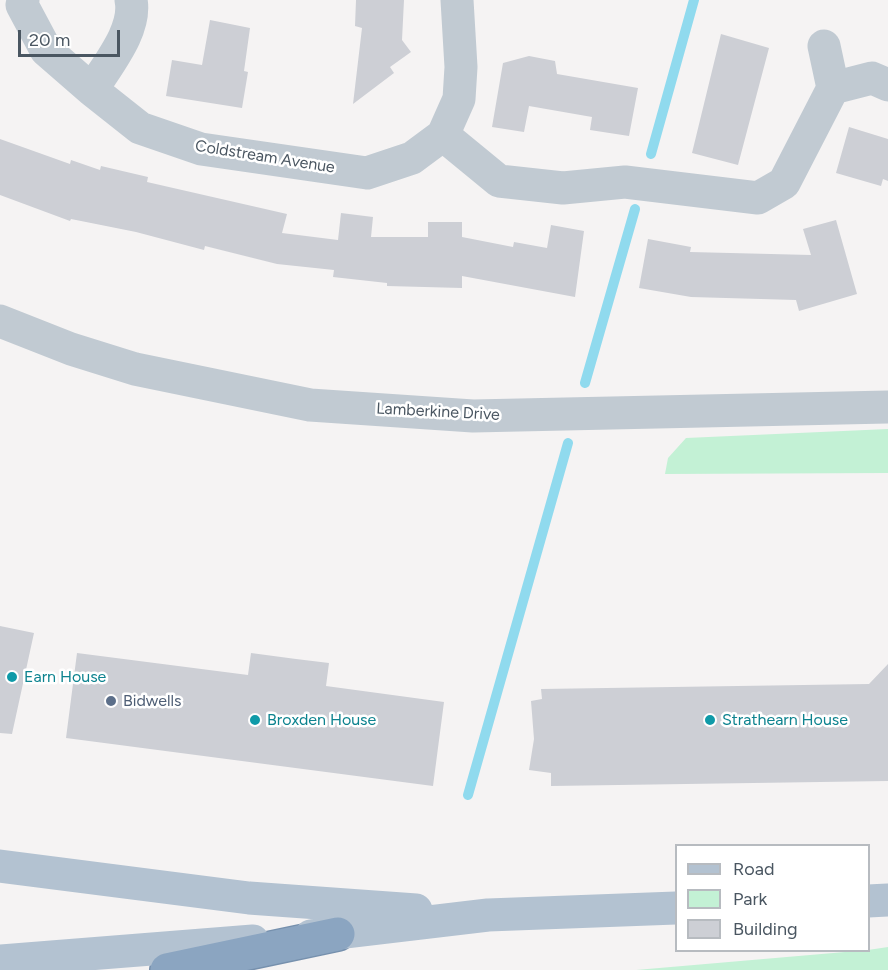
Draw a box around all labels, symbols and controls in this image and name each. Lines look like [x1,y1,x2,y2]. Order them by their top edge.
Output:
scale bar [21,18,123,56]
text: 20 m [29,29,70,51]
street label: Coldstream Avenue [194,136,336,178]
street label: Lamberkine Drive [376,399,500,425]
place label: Earn House [24,667,106,687]
marker: Earn House [5,670,19,684]
place label: Bidwells [123,691,181,711]
marker: Bidwells [104,694,118,708]
place label: Broxden House [267,710,376,730]
place label: Strathearn House [722,710,848,730]
marker: Broxden House [248,713,262,727]
marker: Strathearn House [703,713,717,727]
legend [675,844,870,952]
text: Road [733,858,774,880]
text: Park [733,888,767,910]
text: Building [733,918,798,940]

